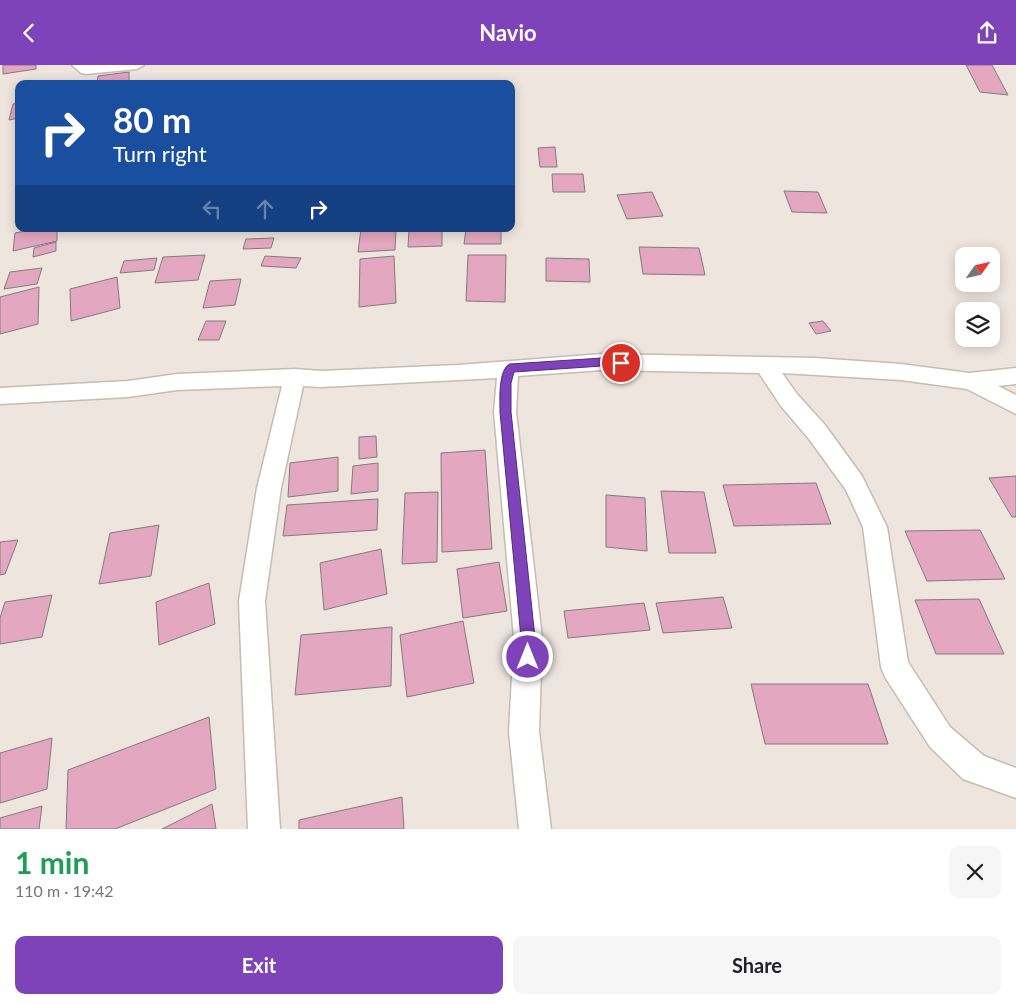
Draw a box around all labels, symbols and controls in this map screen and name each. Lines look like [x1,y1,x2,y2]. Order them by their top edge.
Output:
icon: back [15,19,43,47]
text: Navio [479,19,537,46]
icon: share [973,19,1001,47]
text: 80 m [113,98,191,140]
icon: right [30,100,95,165]
text: Turn right [113,140,207,167]
icon: left [198,195,226,223]
icon: ahead [251,195,279,223]
icon: right [304,195,332,223]
north arrow [955,247,1000,293]
map controls [955,247,1000,347]
button: layers [955,302,1000,347]
pin [600,342,642,384]
icon: arrive [607,349,635,377]
position arrow [501,630,553,682]
text: 1 min [15,844,89,880]
button: close [949,846,1001,898]
text: 110 m · 19:42 [15,881,114,900]
button: Exit [15,936,503,994]
button: Share [513,936,1001,994]

